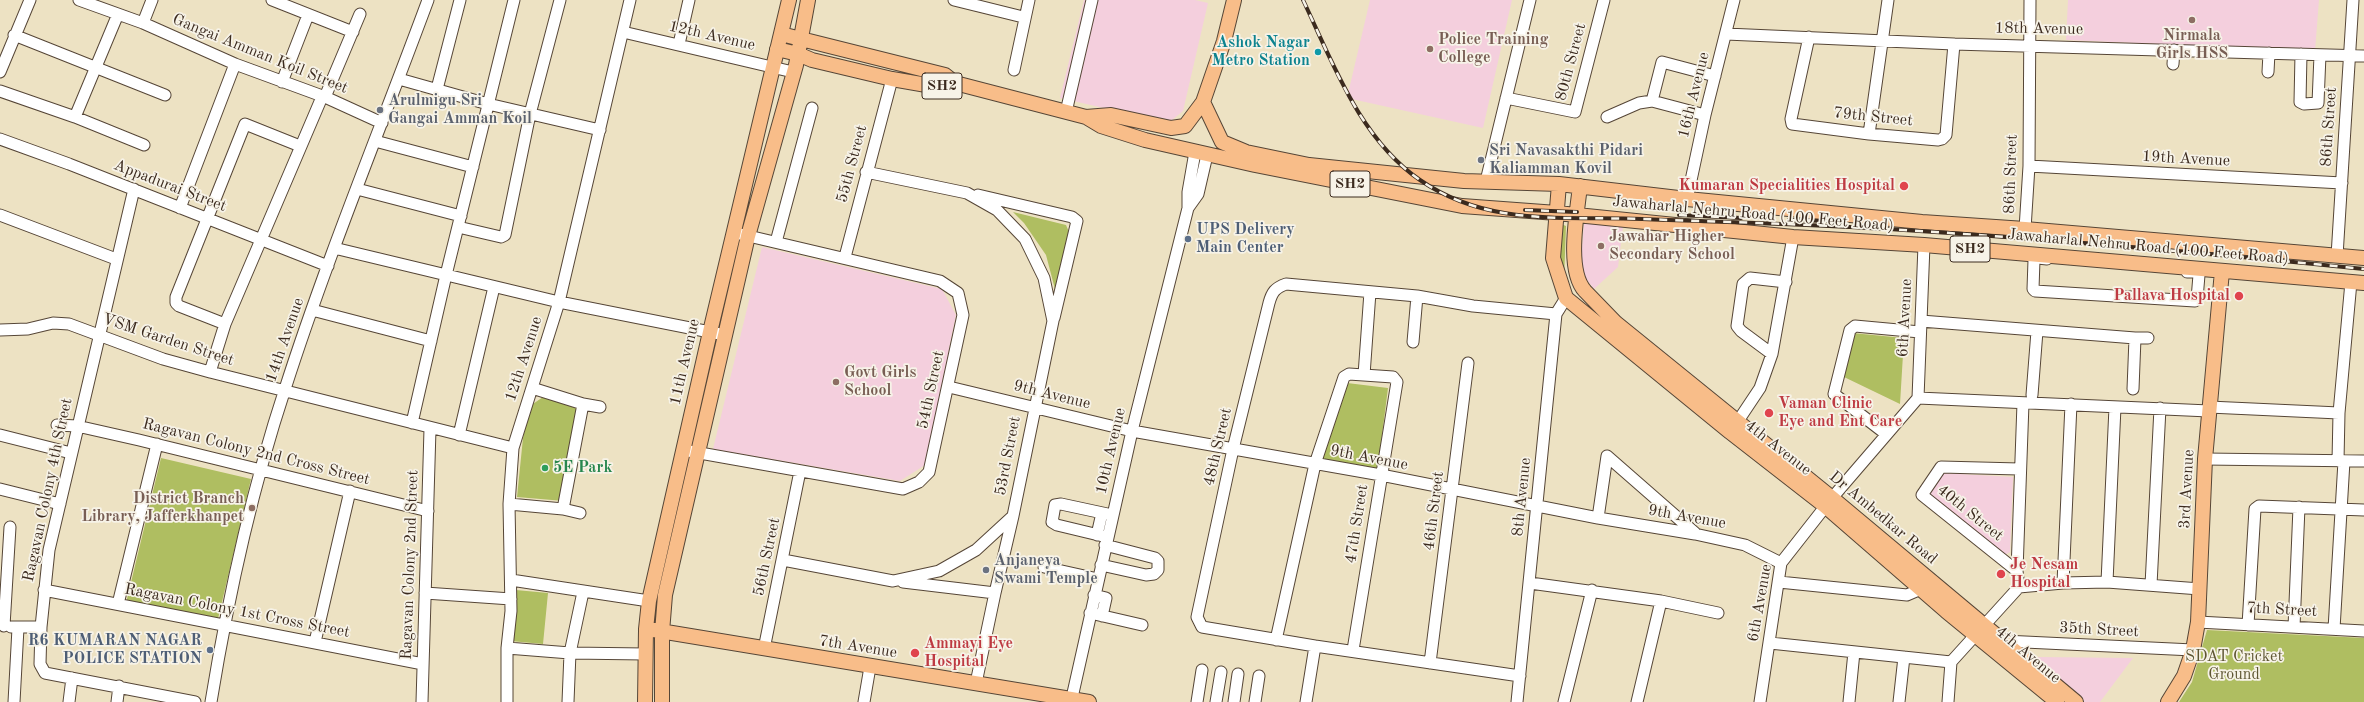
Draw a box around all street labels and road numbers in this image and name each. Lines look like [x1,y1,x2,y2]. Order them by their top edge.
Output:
street label: Gangai Amman Koil Street [169,10,351,98]
street label: 12th Avenue [667,17,757,55]
street label: 18th Avenue [1995,19,2083,39]
street label: 80th Street [1551,21,1591,103]
street label: 16th Avenue [1674,50,1714,140]
road number: SH2 [922,73,962,99]
street label: 86th Street [2317,87,2341,167]
street label: 79th Street [1832,103,1914,131]
street label: 55th Street [832,123,872,205]
street label: 86th Street [2000,134,2022,214]
street label: 19th Avenue [2141,147,2231,171]
street label: Appadurai Street [111,156,229,216]
road number: SH2 [1330,171,1370,197]
street label: Jawaharlal Nehru Road (100 Feet Road) [1611,192,1895,236]
street label: Jawaharlal Nehru Road (100 Feet Road) [2006,225,2290,269]
road number: SH2 [1950,236,1990,262]
street label: 6th Avenue [1893,278,1917,358]
street label: 14th Avenue [262,295,308,385]
street label: VSM Garden Street [100,310,236,370]
street label: 12th Avenue [501,314,547,404]
street label: 11th Avenue [666,317,704,407]
street label: 54th Street [913,349,949,431]
street label: 9th Avenue [1011,376,1093,414]
street label: Ragavan Colony 4th Street [19,396,77,584]
street label: 10th Avenue [1092,406,1130,496]
street label: 48th Street [1200,406,1236,488]
street label: Ragavan Colony 2nd Cross Street [140,414,372,490]
street label: 53rd Street [991,415,1025,497]
street label: 4th Avenue [1741,416,1815,480]
street label: 9th Avenue [1328,441,1410,475]
street label: 3rd Avenue [2175,449,2199,529]
street label: 8th Avenue [1508,457,1536,537]
street label: Dr Ambedkar Road [1825,467,1941,569]
street label: Ragavan Colony 2nd Street [397,470,423,660]
street label: 46th Street [1420,470,1448,552]
street label: 40th Street [1933,480,2007,546]
street label: 47th Street [1341,483,1373,565]
street label: 9th Avenue [1646,501,1728,533]
street label: 56th Street [749,516,785,598]
street label: 6th Avenue [1744,562,1776,644]
street label: Ragavan Colony 1st Cross Street [123,580,351,642]
street label: 7th Street [2246,599,2318,621]
street label: 35th Street [2059,618,2139,642]
street label: 4th Avenue [1992,622,2064,688]
street label: 7th Avenue [818,631,898,663]

